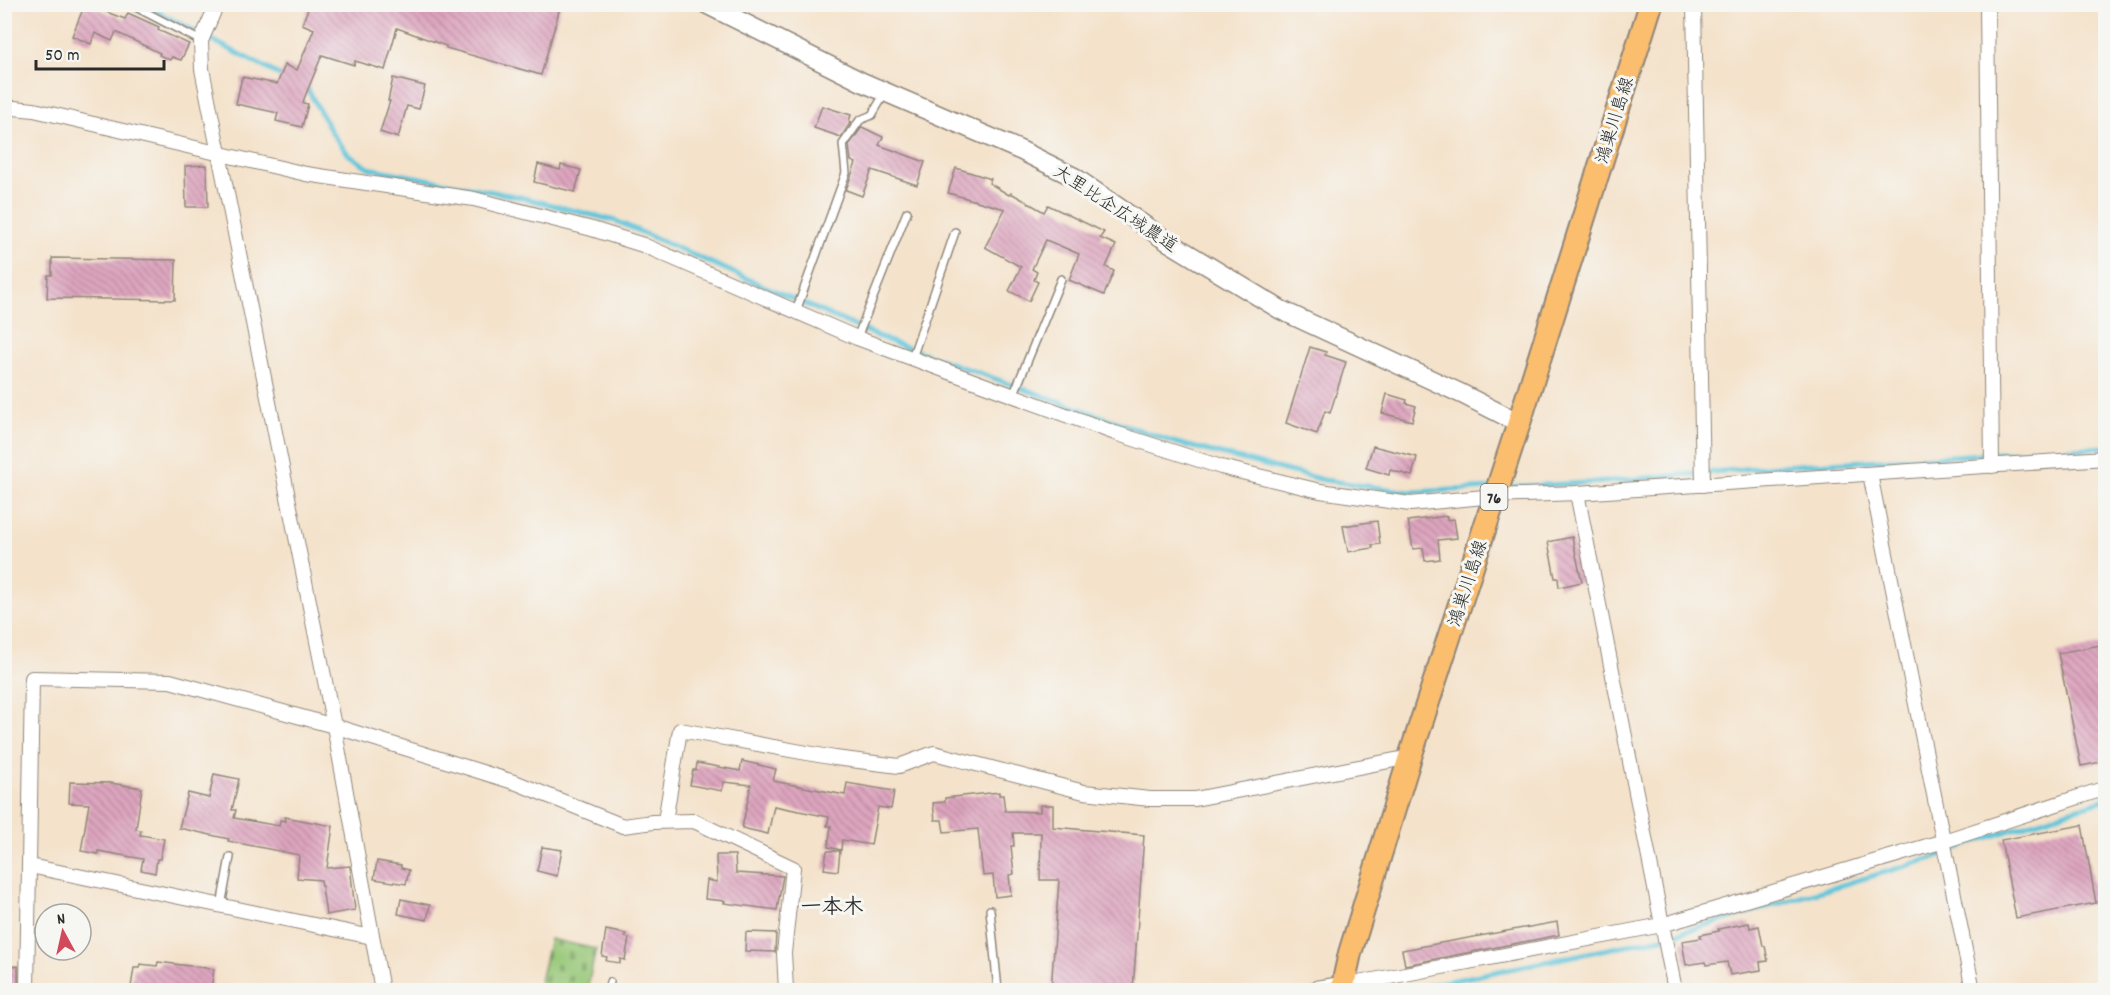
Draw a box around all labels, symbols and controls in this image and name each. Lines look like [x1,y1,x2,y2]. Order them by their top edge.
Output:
scale bar [36,33,164,71]
text: 50 m [45,44,80,69]
street label: 鴻巣川島線 [1591,74,1642,167]
street label: 大里比企広域農道 [1047,160,1182,260]
road number: 76 [1480,484,1508,510]
street label: 鴻巣川島線 [1444,537,1495,630]
district label: 一本木 [801,894,864,924]
north arrow [33,902,93,962]
text: N [56,908,67,932]

